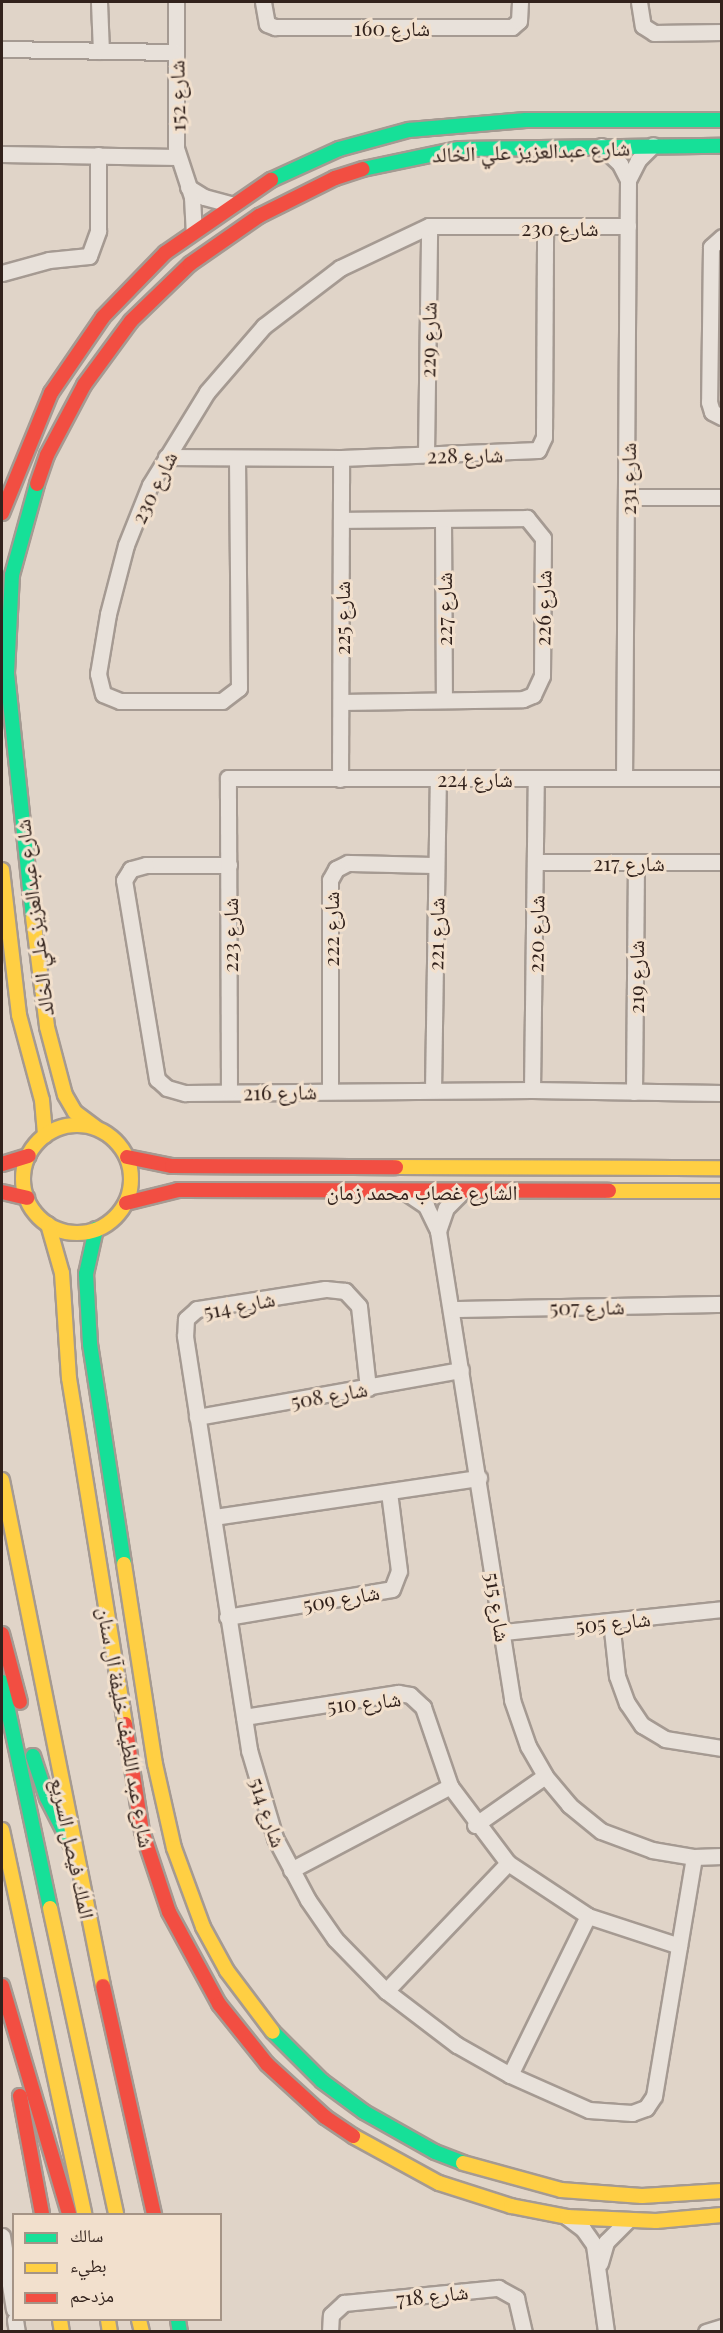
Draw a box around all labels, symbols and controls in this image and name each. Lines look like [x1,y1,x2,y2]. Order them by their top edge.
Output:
street label: شارع 160 [354,14,430,40]
street label: شارع 152 [163,60,189,132]
street label: شارع عبدالعزيز علي الخالد [432,134,630,166]
street label: شارع 230 [521,214,599,240]
street label: شارع 229 [414,302,440,378]
street label: شارع 228 [427,441,503,467]
street label: شارع 231 [614,443,640,515]
street label: شارع 230 [125,447,181,527]
street label: شارع 226 [529,570,555,646]
street label: شارع 227 [430,572,456,646]
street label: شارع 225 [328,581,354,655]
street label: شارع 224 [437,765,513,791]
street label: شارع عبدالعزيز علي الخالد [8,818,58,1018]
street label: شارع 217 [593,849,665,875]
street label: شارع 222 [317,891,343,967]
street label: شارع 220 [522,895,548,973]
street label: شارع 221 [422,897,448,971]
street label: شارع 223 [216,898,242,972]
street label: شارع 219 [622,940,648,1014]
street label: شارع 216 [243,1078,317,1104]
street label: الشارع غصاب محمد زمان [326,1178,518,1204]
street label: شارع 514 [201,1285,277,1323]
street label: شارع 507 [549,1293,625,1319]
street label: شارع 508 [289,1375,369,1413]
street label: شارع 515 [481,1570,517,1644]
street label: شارع 509 [301,1578,381,1616]
street label: شارع عبد اللطيف خليفة آل سنان [93,1605,161,1849]
street label: شارع 505 [574,1605,652,1637]
street label: شارع 510 [326,1685,402,1717]
street label: شارع 514 [245,1774,293,1850]
street label: الملك فيصل السريع [47,1775,101,1921]
legend [12,2213,222,2321]
text: سالك [70,2223,103,2247]
text: بطيء [70,2253,107,2277]
street label: شارع 718 [395,2278,469,2310]
text: مزدحم [70,2283,114,2307]

